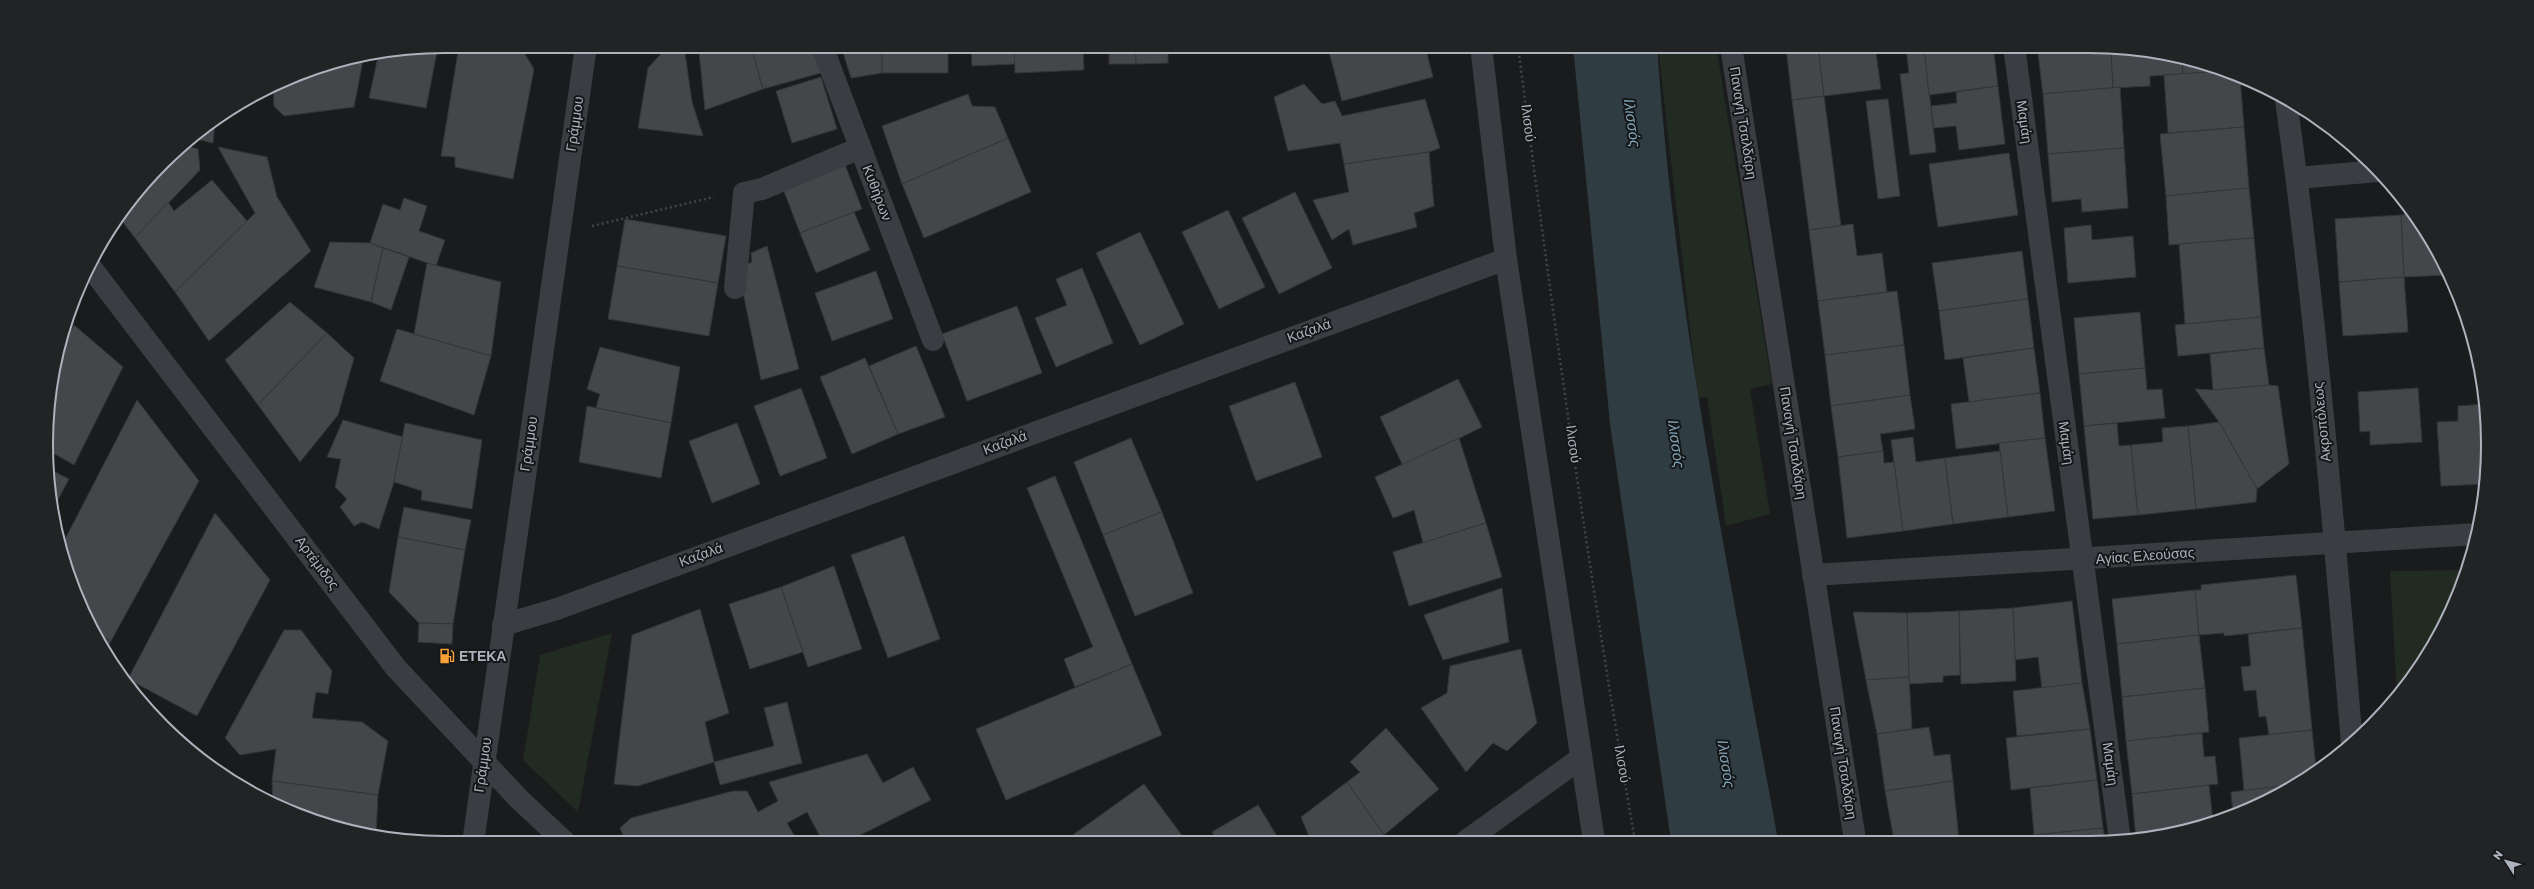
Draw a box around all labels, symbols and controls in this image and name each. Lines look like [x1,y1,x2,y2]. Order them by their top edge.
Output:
street label: Παναγή Τσαλδάρη [1726,66,1760,180]
street label: Γράμμου [563,95,587,153]
water label: Ιλισσός [1620,98,1644,149]
street label: Μαμάη [2013,99,2035,145]
street label: Ιλισού [1517,103,1539,143]
street label: Κυθήρων [859,163,895,223]
street label: Καζαλά [1285,315,1333,347]
street label: Ακροπόλεως [2309,381,2335,463]
street label: Παναγή Τσαλδάρη [1776,386,1810,500]
street label: Γράμμου [517,415,541,473]
water label: Ιλισσός [1664,419,1688,470]
street label: Μαμάη [2055,420,2077,466]
street label: Ιλισού [1562,424,1584,464]
street label: Καζαλά [981,427,1029,459]
street label: Αρτέμιδος [291,533,343,593]
street label: Καζαλά [677,539,725,571]
street label: Αγίας Ελεούσας [2095,544,2195,568]
fuel station icon: ΕΤΕΚΑ [438,647,456,665]
place label: ΕΤΕΚΑ [459,648,506,665]
street label: Παναγή Τσαλδάρη [1826,706,1860,820]
street label: Γράμμου [471,736,495,794]
water label: Ιλισσός [1713,739,1739,790]
street label: Μαμάη [2099,741,2121,787]
street label: Ιλισού [1610,744,1634,784]
north arrow [2486,841,2526,881]
text: N [2491,848,2506,862]

